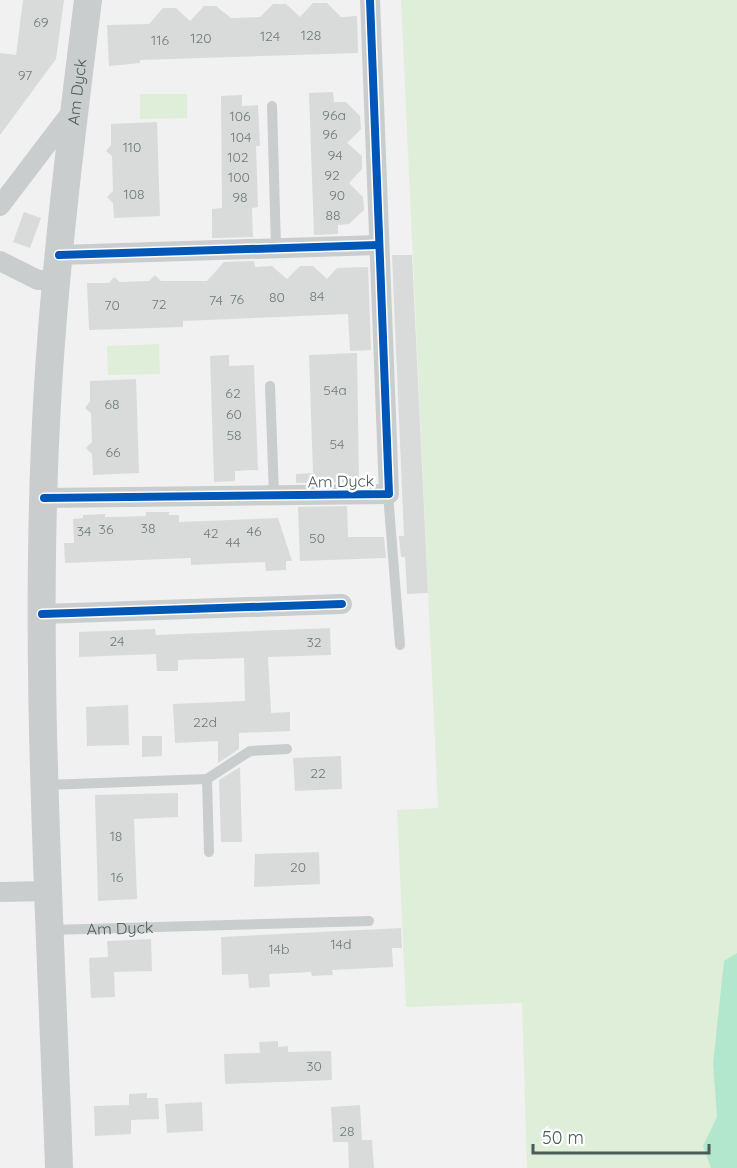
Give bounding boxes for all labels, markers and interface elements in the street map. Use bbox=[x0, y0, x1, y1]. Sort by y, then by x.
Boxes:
house number: 69 bbox=[33, 13, 49, 31]
house number: 128 bbox=[301, 26, 321, 44]
house number: 124 bbox=[260, 27, 280, 45]
house number: 120 bbox=[190, 29, 212, 47]
house number: 116 bbox=[151, 31, 169, 49]
street label: Am Dyck bbox=[63, 57, 91, 126]
house number: 97 bbox=[18, 66, 32, 84]
house number: 96a bbox=[322, 106, 346, 124]
house number: 106 bbox=[229, 107, 251, 125]
house number: 96 bbox=[322, 125, 338, 143]
house number: 104 bbox=[231, 128, 251, 146]
house number: 110 bbox=[123, 138, 141, 156]
house number: 94 bbox=[327, 146, 343, 164]
house number: 102 bbox=[227, 148, 249, 166]
house number: 92 bbox=[324, 166, 340, 184]
house number: 100 bbox=[228, 168, 250, 186]
house number: 108 bbox=[123, 185, 145, 203]
house number: 90 bbox=[329, 186, 345, 204]
house number: 98 bbox=[232, 188, 248, 206]
house number: 88 bbox=[325, 206, 341, 224]
house number: 84 bbox=[310, 287, 324, 305]
house number: 80 bbox=[269, 288, 285, 306]
house number: 76 bbox=[230, 290, 245, 308]
house number: 74 bbox=[209, 291, 223, 309]
house number: 72 bbox=[152, 295, 167, 313]
house number: 70 bbox=[104, 296, 120, 314]
house number: 54a bbox=[323, 381, 347, 399]
house number: 62 bbox=[225, 384, 241, 402]
house number: 68 bbox=[104, 395, 120, 413]
house number: 60 bbox=[226, 405, 242, 423]
house number: 58 bbox=[226, 426, 242, 444]
house number: 54 bbox=[329, 435, 345, 453]
house number: 66 bbox=[105, 443, 121, 461]
street label: Am Dyck bbox=[307, 470, 375, 492]
house number: 38 bbox=[141, 519, 155, 537]
house number: 36 bbox=[99, 520, 114, 538]
house number: 34 bbox=[77, 522, 91, 540]
house number: 46 bbox=[247, 522, 262, 540]
house number: 42 bbox=[203, 524, 219, 542]
house number: 50 bbox=[309, 529, 325, 547]
house number: 44 bbox=[226, 533, 240, 551]
house number: 24 bbox=[110, 632, 124, 650]
house number: 32 bbox=[306, 633, 322, 651]
house number: 22d bbox=[193, 713, 217, 731]
house number: 22 bbox=[310, 764, 326, 782]
house number: 18 bbox=[110, 827, 122, 845]
house number: 20 bbox=[290, 858, 306, 876]
house number: 16 bbox=[111, 868, 124, 886]
street label: Am Dyck bbox=[86, 917, 154, 939]
house number: 14d bbox=[331, 935, 351, 953]
house number: 14b bbox=[269, 940, 289, 958]
house number: 30 bbox=[306, 1057, 322, 1075]
scale bar bbox=[533, 1117, 708, 1155]
house number: 28 bbox=[339, 1122, 355, 1140]
text: 50 m bbox=[542, 1126, 584, 1149]

